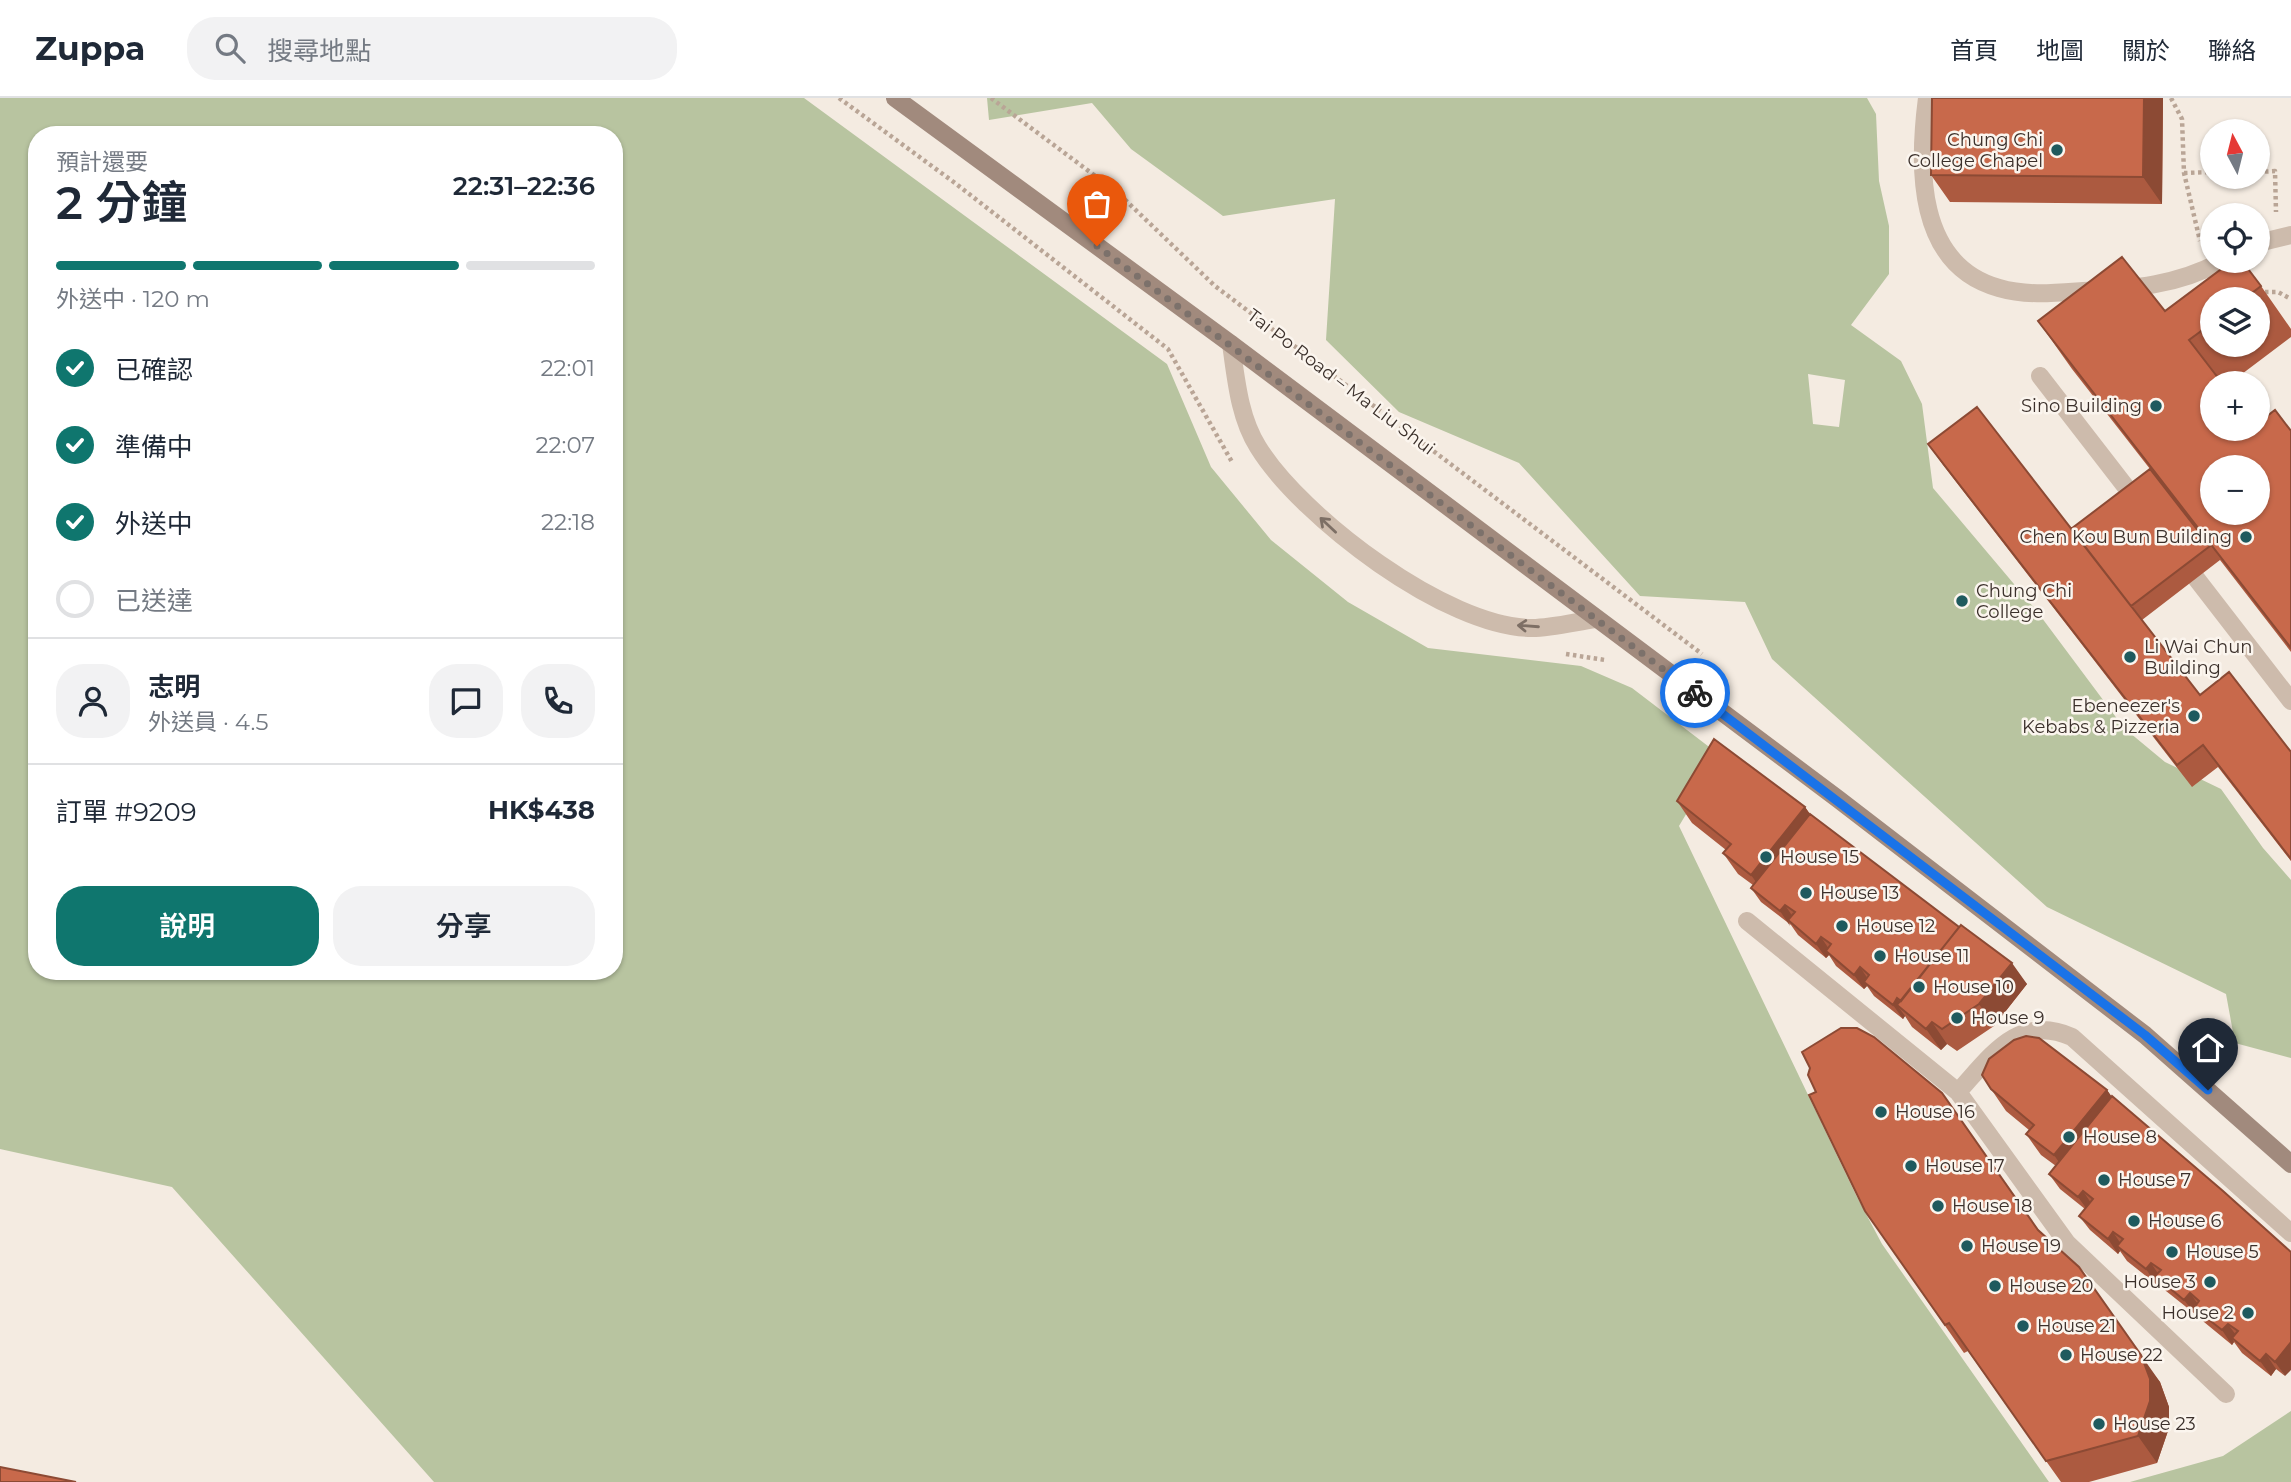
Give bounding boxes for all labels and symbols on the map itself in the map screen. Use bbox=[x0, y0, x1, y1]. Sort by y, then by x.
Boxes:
north arrow bbox=[2200, 119, 2270, 189]
place label: Chung Chi College Chapel bbox=[1907, 129, 2043, 172]
marker: Chung Chi College Chapel bbox=[2049, 142, 2065, 158]
pin bbox=[1067, 174, 1127, 246]
street label: Tai Po Road – Ma Liu Shui bbox=[1243, 304, 1439, 460]
place label: Sino Building bbox=[2021, 395, 2142, 417]
marker: Sino Building bbox=[2148, 398, 2164, 414]
one-way arrow bbox=[1320, 516, 1337, 533]
place label: Chen Kou Bun Building bbox=[2019, 526, 2232, 548]
marker: Chen Kou Bun Building bbox=[2238, 529, 2254, 545]
place label: Chung Chi College bbox=[1976, 580, 2072, 623]
marker: Chung Chi College bbox=[1954, 593, 1970, 609]
one-way arrow bbox=[1517, 619, 1540, 632]
place label: Li Wai Chun Building bbox=[2144, 636, 2253, 679]
marker: Li Wai Chun Building bbox=[2122, 649, 2138, 665]
courier bbox=[1660, 658, 1730, 728]
place label: Ebeneezer's Kebabs & Pizzeria bbox=[2022, 695, 2180, 738]
marker: Ebeneezer's Kebabs & Pizzeria bbox=[2186, 708, 2202, 724]
place label: House 15 bbox=[1780, 846, 1859, 868]
marker: House 15 bbox=[1758, 849, 1774, 865]
place label: House 13 bbox=[1820, 882, 1899, 904]
marker: House 13 bbox=[1798, 885, 1814, 901]
place label: House 12 bbox=[1856, 915, 1935, 937]
marker: House 12 bbox=[1834, 918, 1850, 934]
place label: House 11 bbox=[1894, 945, 1969, 967]
marker: House 11 bbox=[1872, 948, 1888, 964]
place label: House 10 bbox=[1933, 976, 2014, 998]
marker: House 10 bbox=[1911, 979, 1927, 995]
place label: House 9 bbox=[1971, 1007, 2044, 1029]
marker: House 9 bbox=[1949, 1010, 1965, 1026]
pin bbox=[2178, 1018, 2238, 1090]
place label: House 16 bbox=[1895, 1101, 1975, 1123]
marker: House 16 bbox=[1873, 1104, 1889, 1120]
place label: House 8 bbox=[2083, 1126, 2157, 1148]
marker: House 8 bbox=[2061, 1129, 2077, 1145]
place label: House 17 bbox=[1925, 1155, 2005, 1177]
marker: House 17 bbox=[1903, 1158, 1919, 1174]
place label: House 7 bbox=[2118, 1169, 2191, 1191]
marker: House 7 bbox=[2096, 1172, 2112, 1188]
place label: House 18 bbox=[1952, 1195, 2032, 1217]
marker: House 18 bbox=[1930, 1198, 1946, 1214]
place label: House 6 bbox=[2148, 1210, 2221, 1232]
marker: House 6 bbox=[2126, 1213, 2142, 1229]
place label: House 19 bbox=[1981, 1235, 2061, 1257]
marker: House 19 bbox=[1959, 1238, 1975, 1254]
place label: House 5 bbox=[2186, 1241, 2259, 1263]
marker: House 5 bbox=[2164, 1244, 2180, 1260]
place label: House 3 bbox=[2123, 1271, 2196, 1293]
marker: House 3 bbox=[2202, 1274, 2218, 1290]
place label: House 20 bbox=[2009, 1275, 2094, 1297]
marker: House 20 bbox=[1987, 1278, 2003, 1294]
place label: House 2 bbox=[2161, 1302, 2234, 1324]
marker: House 2 bbox=[2240, 1305, 2256, 1321]
place label: House 21 bbox=[2037, 1315, 2116, 1337]
marker: House 21 bbox=[2015, 1318, 2031, 1334]
place label: House 22 bbox=[2080, 1344, 2163, 1366]
marker: House 22 bbox=[2058, 1347, 2074, 1363]
place label: House 23 bbox=[2113, 1413, 2196, 1435]
marker: House 23 bbox=[2091, 1416, 2107, 1432]

